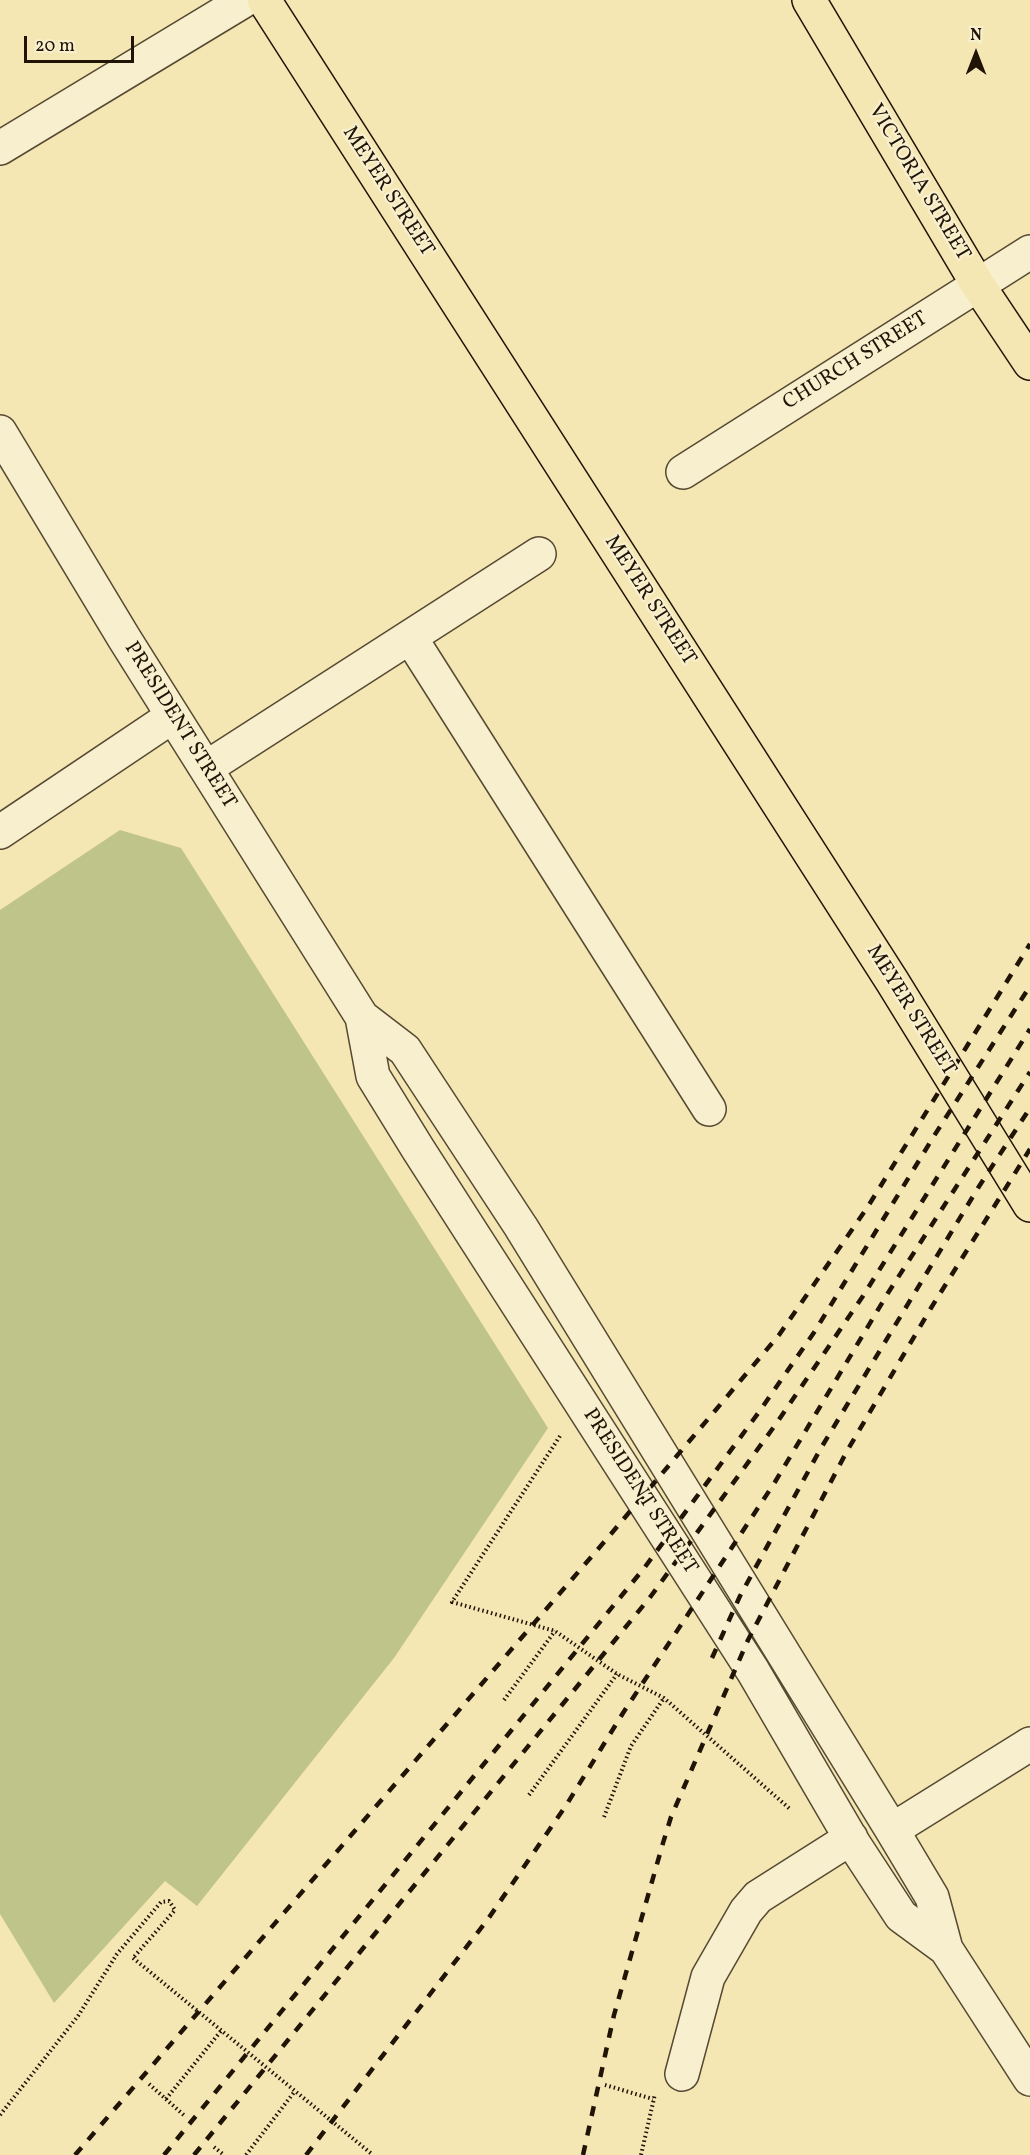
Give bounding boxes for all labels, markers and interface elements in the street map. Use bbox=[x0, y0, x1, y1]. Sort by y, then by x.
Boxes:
scale bar bbox=[27, 24, 136, 62]
north arrow bbox=[946, 24, 1006, 84]
text: N bbox=[970, 25, 982, 47]
text: 20 m bbox=[35, 34, 75, 59]
street label: VICTORIA STREET bbox=[861, 100, 975, 266]
street label: MEYER STREET bbox=[336, 122, 438, 262]
street label: CHURCH STREET bbox=[779, 307, 933, 417]
street label: MEYER STREET bbox=[598, 531, 700, 671]
street label: PRESIDENT STREET bbox=[117, 638, 241, 814]
street label: MEYER STREET bbox=[860, 941, 960, 1081]
street label: PRESIDENT STREET bbox=[576, 1405, 702, 1579]

